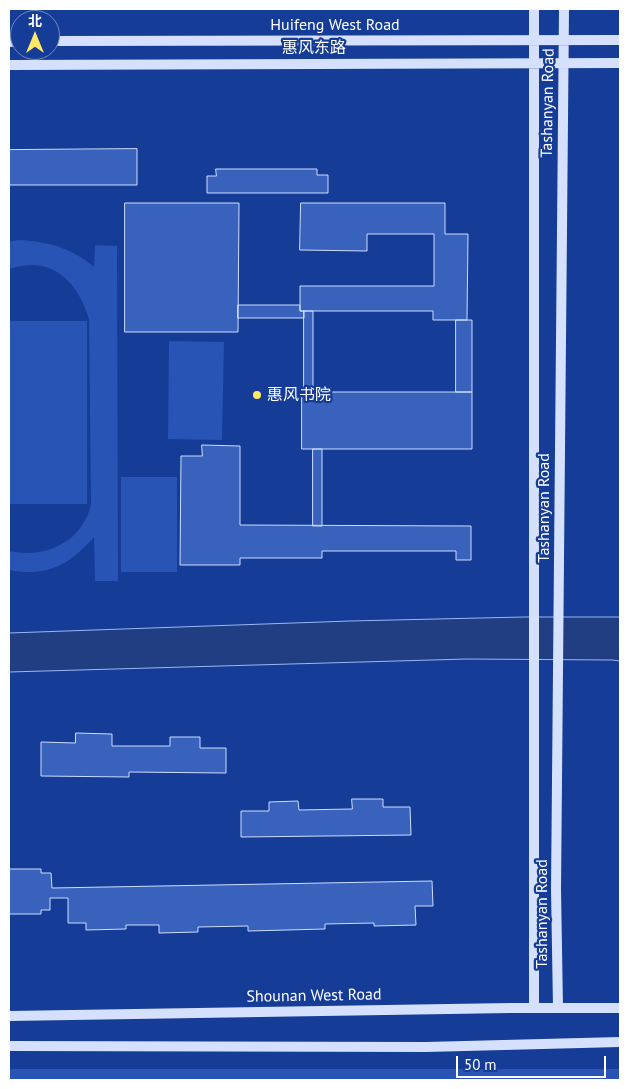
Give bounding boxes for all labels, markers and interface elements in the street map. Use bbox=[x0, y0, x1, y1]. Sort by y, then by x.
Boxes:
north arrow bbox=[10, 10, 60, 60]
text: 北 bbox=[28, 12, 42, 30]
street label: Huifeng West Road bbox=[270, 15, 400, 35]
street label: 惠风东路 bbox=[282, 38, 346, 58]
street label: Tashanyan Road bbox=[537, 48, 559, 158]
place label: 惠风书院 bbox=[267, 385, 331, 405]
marker: 惠风书院 bbox=[251, 389, 263, 401]
street label: Tashanyan Road bbox=[534, 453, 554, 563]
street label: Tashanyan Road bbox=[532, 859, 552, 969]
street label: Shounan West Road bbox=[246, 985, 382, 1007]
scale bar bbox=[459, 1046, 609, 1078]
text: 50 m bbox=[464, 1055, 497, 1074]

